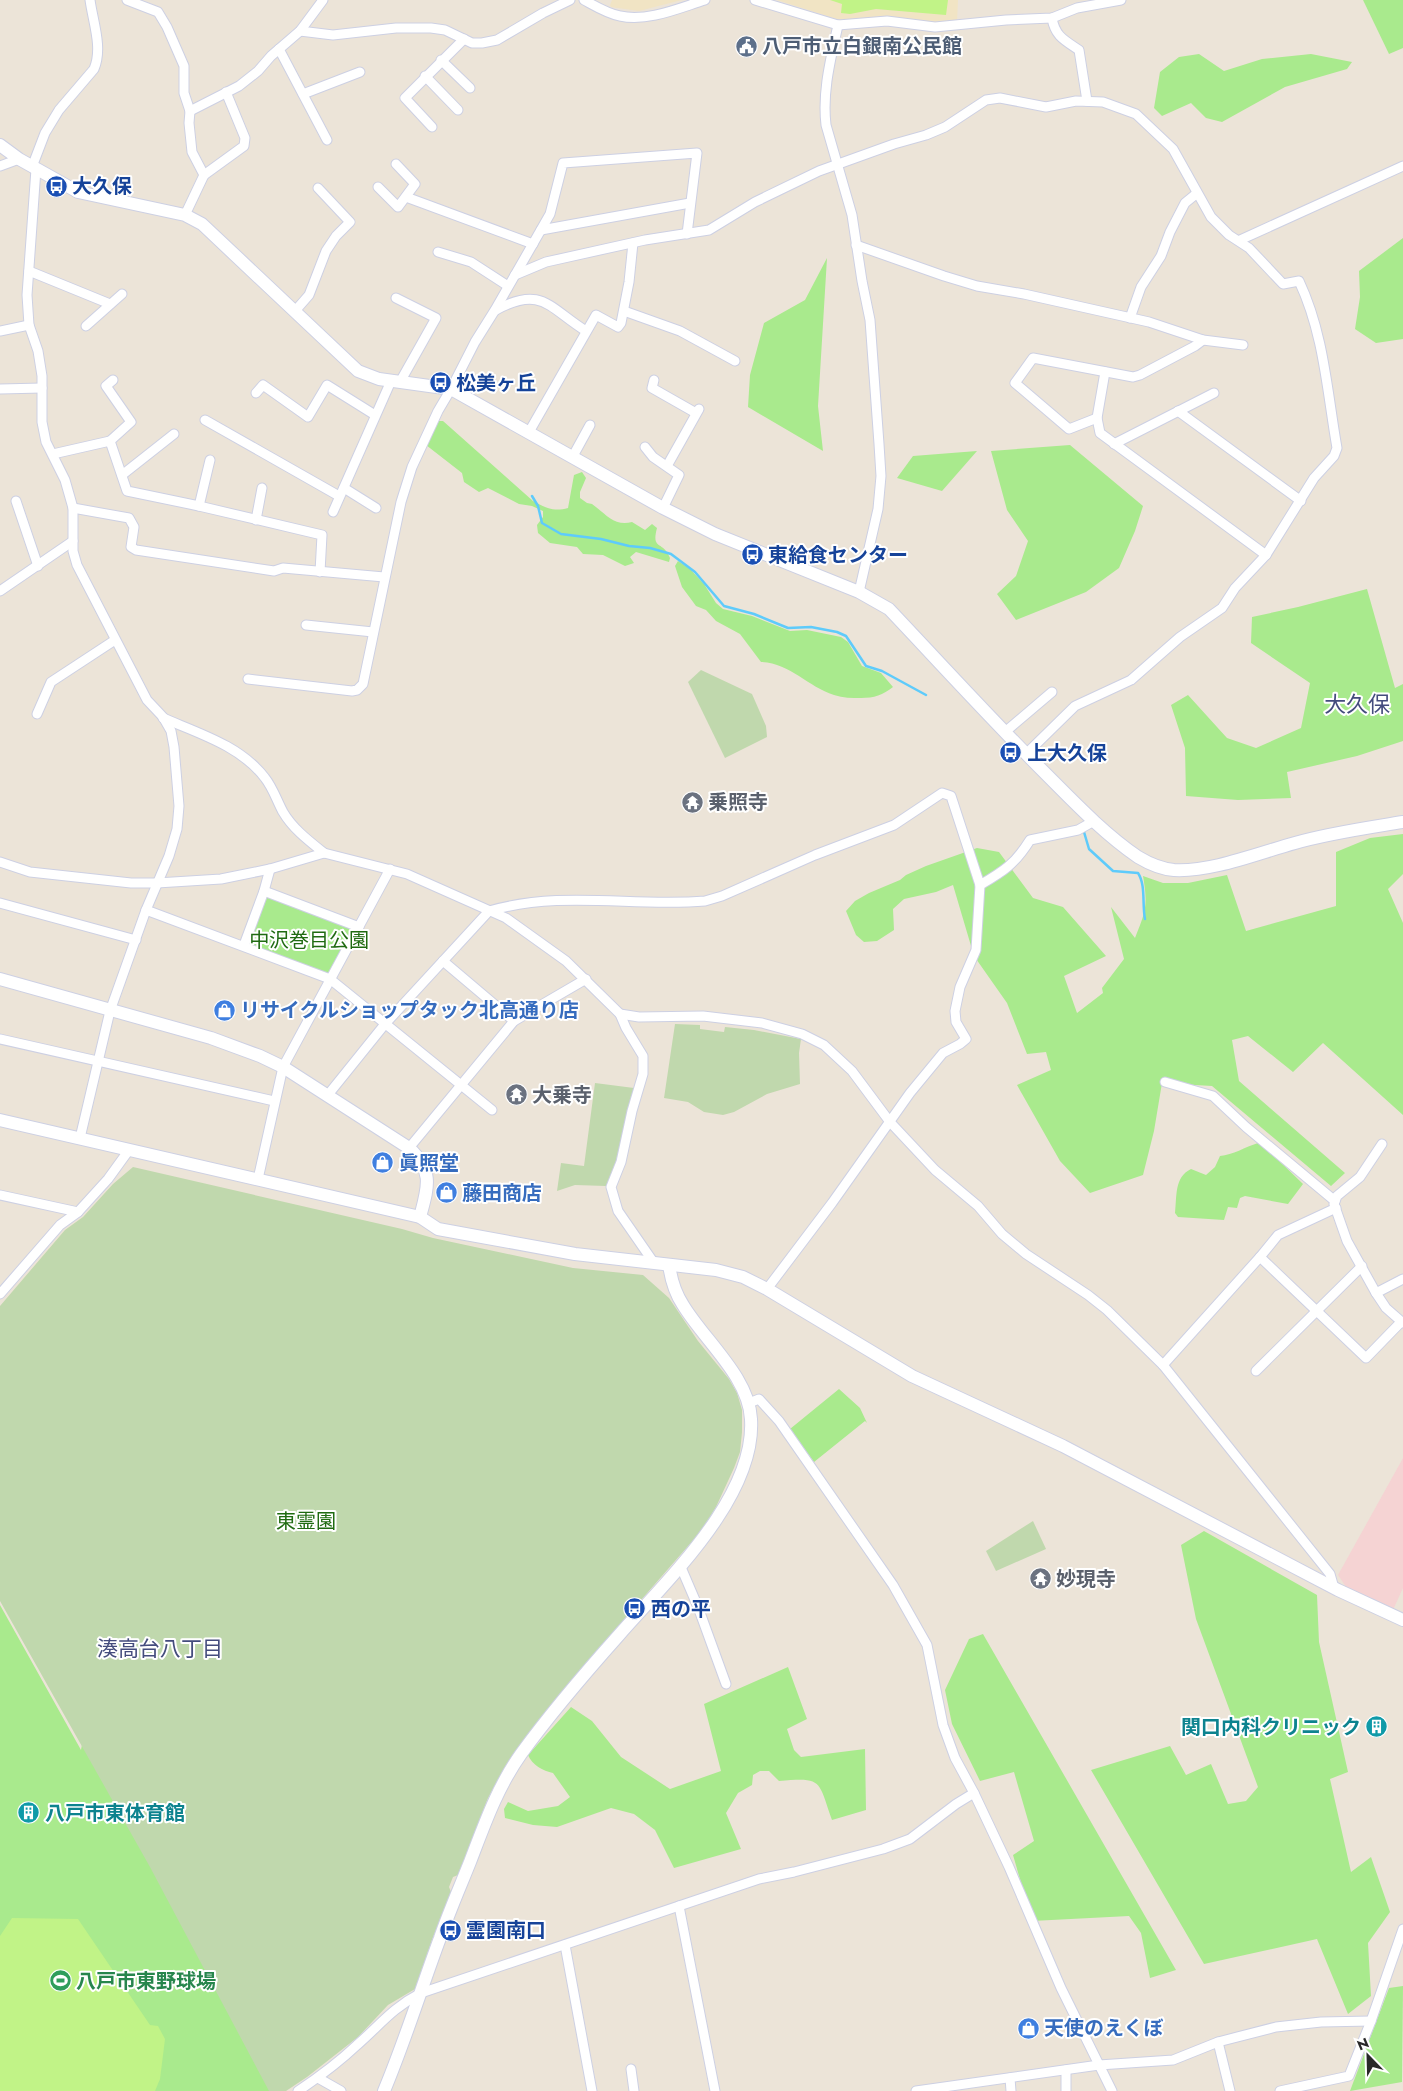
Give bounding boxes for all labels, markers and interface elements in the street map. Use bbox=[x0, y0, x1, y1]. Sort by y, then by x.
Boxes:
place label: 八戸市立白銀南公民館 bbox=[762, 32, 962, 61]
public building icon: 八戸市立白銀南公民館 bbox=[734, 34, 758, 58]
place label: 大久保 bbox=[72, 172, 132, 201]
bus stop icon: 大久保 bbox=[44, 174, 68, 198]
place label: 松美ヶ丘 bbox=[456, 369, 536, 398]
bus stop icon: 松美ヶ丘 bbox=[428, 371, 452, 395]
place label: 東給食センター bbox=[768, 541, 908, 570]
bus stop icon: 東給食センター bbox=[740, 543, 764, 567]
district label: 大久保 bbox=[1324, 688, 1390, 720]
place label: 上大久保 bbox=[1027, 739, 1107, 768]
bus stop icon: 上大久保 bbox=[999, 741, 1023, 765]
place label: 乗照寺 bbox=[708, 788, 768, 817]
temple icon: 乗照寺 bbox=[680, 790, 704, 814]
park label: 中沢巻目公園 bbox=[249, 926, 369, 955]
place label: リサイクルショップタック北高通り店 bbox=[240, 996, 579, 1025]
shop icon: リサイクルショップタック北高通り店 bbox=[212, 998, 236, 1022]
place label: 大乗寺 bbox=[532, 1081, 592, 1110]
temple icon: 大乗寺 bbox=[504, 1083, 528, 1107]
place label: 眞照堂 bbox=[399, 1149, 459, 1178]
shop icon: 眞照堂 bbox=[371, 1151, 395, 1175]
place label: 藤田商店 bbox=[462, 1179, 542, 1208]
shop icon: 藤田商店 bbox=[434, 1181, 458, 1205]
park label: 東霊園 bbox=[276, 1507, 336, 1536]
place label: 妙現寺 bbox=[1056, 1565, 1116, 1594]
temple icon: 妙現寺 bbox=[1028, 1567, 1052, 1591]
place label: 西の平 bbox=[651, 1595, 711, 1624]
bus stop icon: 西の平 bbox=[623, 1597, 647, 1621]
district label: 湊高台八丁目 bbox=[97, 1634, 223, 1664]
place label: 関口内科クリニック bbox=[1181, 1713, 1361, 1742]
building icon: 関口内科クリニック bbox=[1365, 1715, 1389, 1739]
place label: 八戸市東体育館 bbox=[45, 1799, 185, 1828]
building icon: 八戸市東体育館 bbox=[17, 1801, 41, 1825]
place label: 霊園南口 bbox=[466, 1916, 546, 1945]
bus stop icon: 霊園南口 bbox=[438, 1918, 462, 1942]
place label: 八戸市東野球場 bbox=[76, 1967, 216, 1996]
sports icon: 八戸市東野球場 bbox=[48, 1969, 72, 1993]
place label: 天使のえくぼ bbox=[1044, 2014, 1163, 2043]
shop icon: 天使のえくぼ bbox=[1016, 2016, 1040, 2040]
north arrow bbox=[1343, 2031, 1393, 2081]
text: N bbox=[1354, 2033, 1372, 2055]

